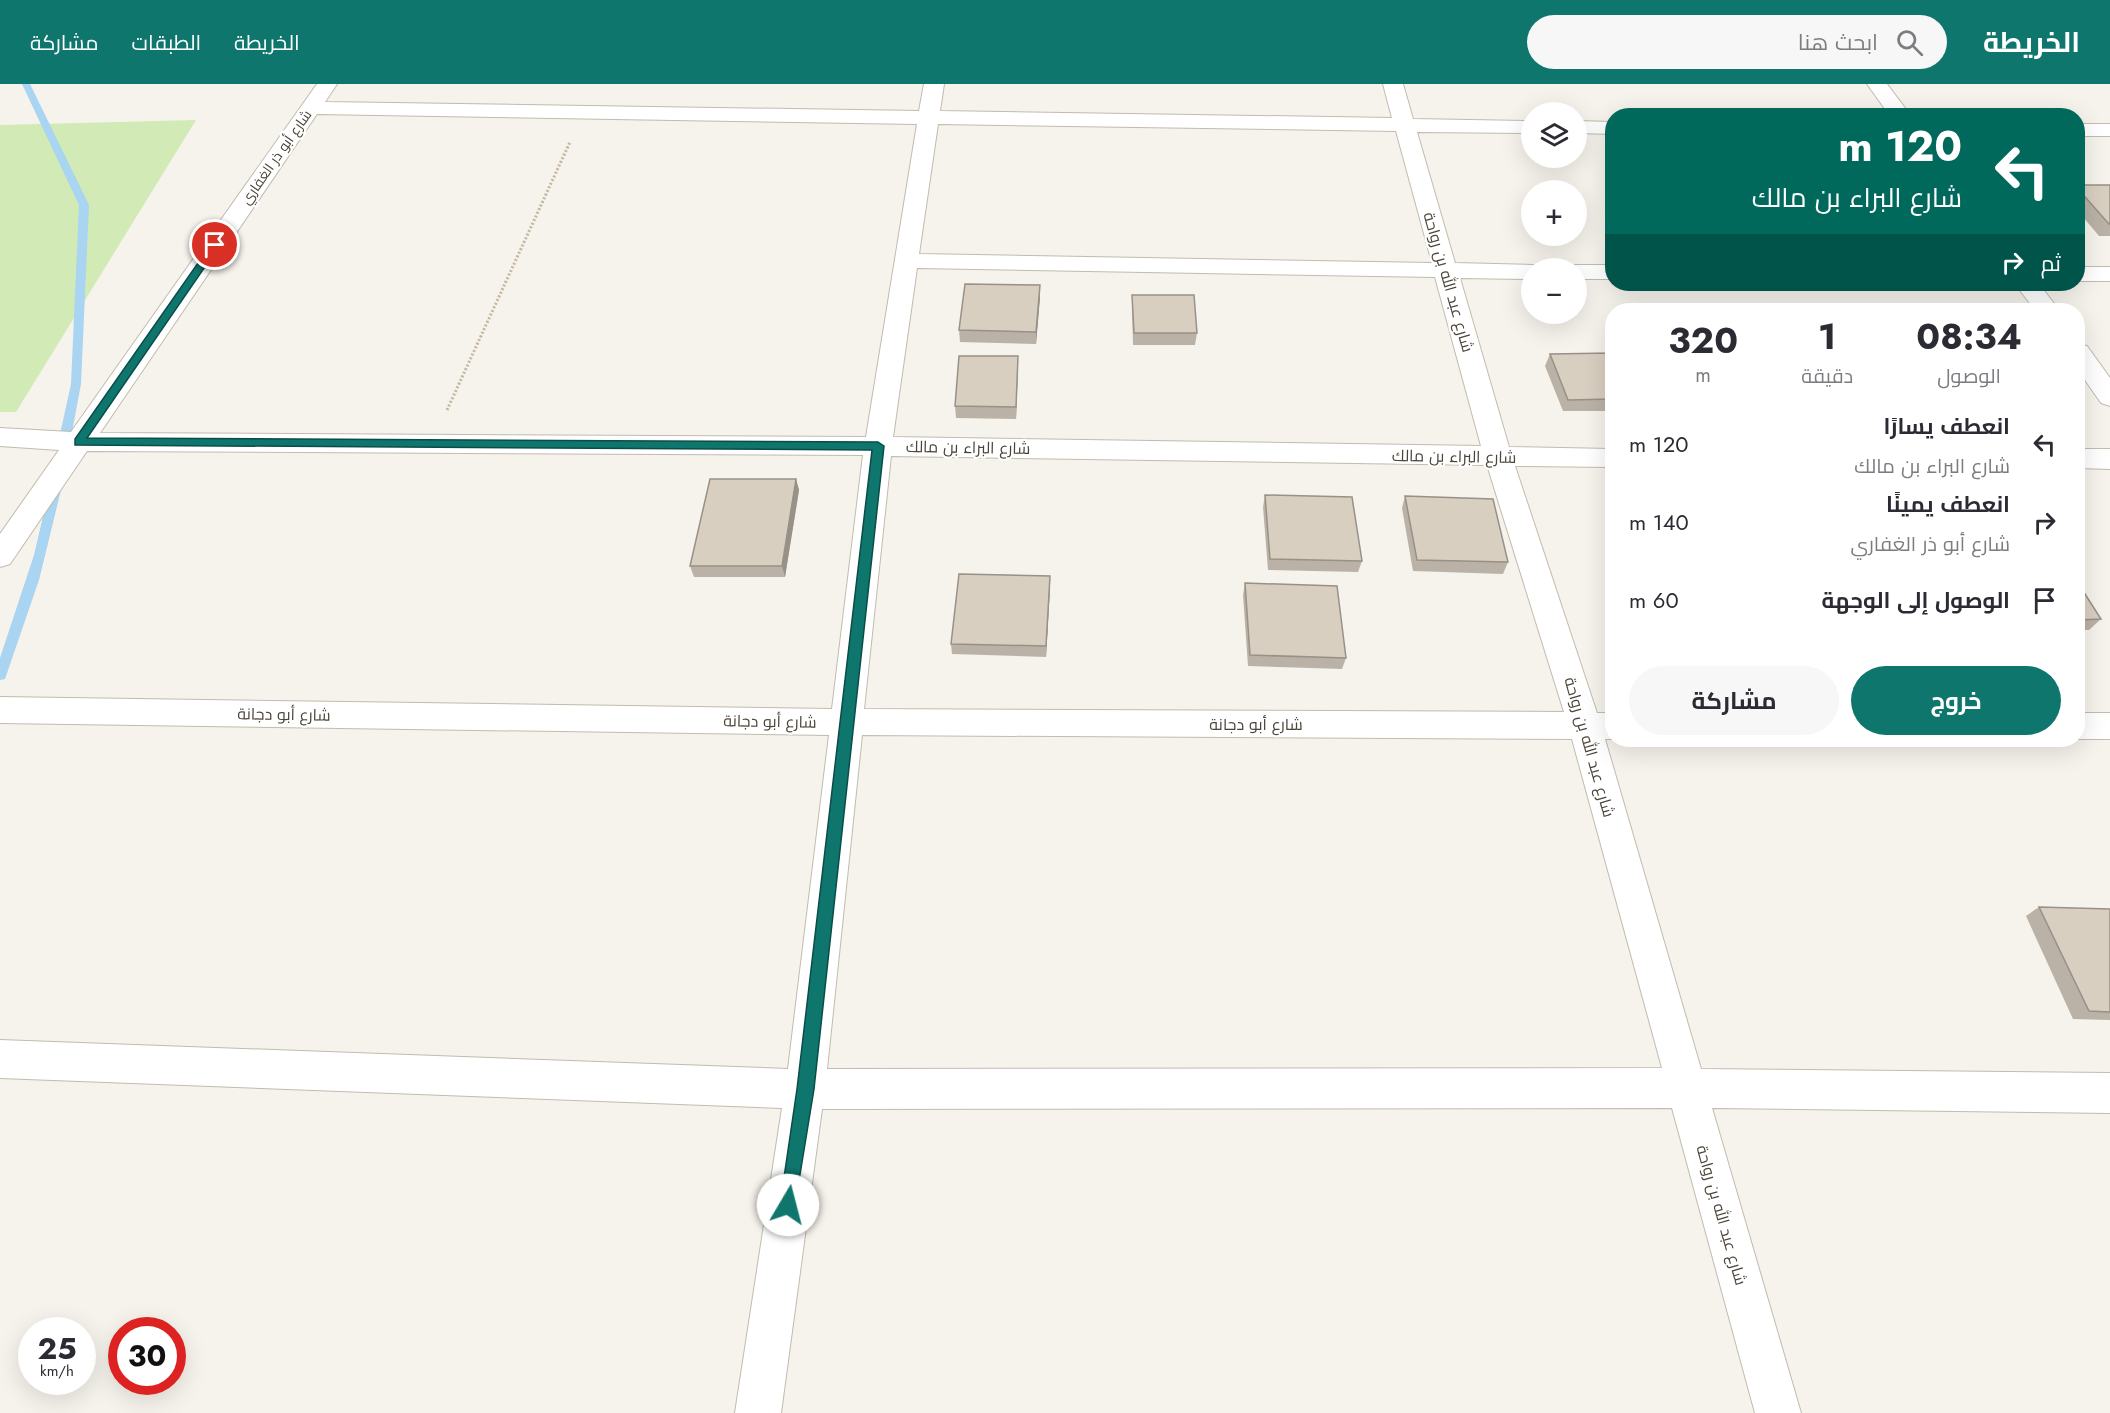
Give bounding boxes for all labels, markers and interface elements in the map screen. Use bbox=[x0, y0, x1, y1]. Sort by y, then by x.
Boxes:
search box bbox=[1527, 15, 1947, 69]
text: الخريطة bbox=[1983, 22, 2080, 63]
text: ابحث هنا bbox=[1798, 26, 1878, 58]
icon: search bbox=[1893, 26, 1926, 59]
text: مشاركة bbox=[30, 28, 99, 58]
text: الطبقات bbox=[132, 28, 201, 58]
text: الخريطة bbox=[234, 28, 300, 58]
map controls bbox=[1521, 102, 1587, 324]
button: layers bbox=[1521, 102, 1587, 168]
street label: شارع أبو ذر الغفاري bbox=[236, 106, 318, 210]
text: 120 m bbox=[1838, 116, 1962, 177]
icon: left bbox=[1983, 132, 2061, 210]
text: شارع البراء بن مالك bbox=[1752, 178, 1962, 217]
button: + bbox=[1521, 180, 1587, 246]
street label: شارع عبد الله بن رواحة bbox=[1417, 209, 1480, 355]
pin bbox=[189, 219, 240, 270]
icon: arrive bbox=[198, 228, 231, 261]
icon: right bbox=[1996, 246, 2029, 279]
text: ثم bbox=[2041, 247, 2061, 279]
button: − bbox=[1521, 258, 1587, 324]
text: 1 bbox=[1818, 310, 1836, 362]
text: 08:34 bbox=[1916, 310, 2022, 362]
text: 320 bbox=[1668, 314, 1738, 366]
text: m bbox=[1695, 361, 1711, 390]
text: دقيقة bbox=[1801, 362, 1853, 391]
text: الوصول bbox=[1937, 362, 2001, 391]
text: انعطف يسارًا bbox=[1883, 410, 2010, 442]
text: 120 m bbox=[1629, 428, 1688, 460]
icon: left bbox=[2028, 428, 2061, 461]
street label: شارع البراء بن مالك bbox=[906, 435, 1030, 460]
street label: شارع البراء بن مالك bbox=[1392, 444, 1516, 469]
text: شارع البراء بن مالك bbox=[1854, 452, 2010, 481]
text: انعطف يمينًا bbox=[1886, 488, 2010, 520]
text: 140 m bbox=[1629, 506, 1689, 538]
icon: right bbox=[2028, 506, 2061, 539]
text: شارع أبو ذر الغفاري bbox=[1851, 530, 2010, 559]
text: 60 m bbox=[1629, 584, 1679, 616]
text: الوصول إلى الوجهة bbox=[1822, 584, 2010, 616]
icon: arrive bbox=[2028, 584, 2061, 617]
button: مشاركة bbox=[1629, 666, 1839, 735]
button: خروج bbox=[1851, 666, 2061, 735]
street label: شارع عبد الله بن رواحة bbox=[1558, 674, 1621, 820]
street label: شارع أبو دجانة bbox=[237, 702, 331, 727]
street label: شارع أبو دجانة bbox=[723, 709, 817, 734]
street label: شارع أبو دجانة bbox=[1209, 713, 1303, 736]
street label: شارع عبد الله بن رواحة bbox=[1690, 1142, 1753, 1288]
position arrow bbox=[756, 1173, 820, 1237]
speed limit sign: 30 bbox=[108, 1317, 186, 1395]
text: 25 bbox=[37, 1327, 77, 1370]
text: km/h bbox=[40, 1360, 74, 1382]

